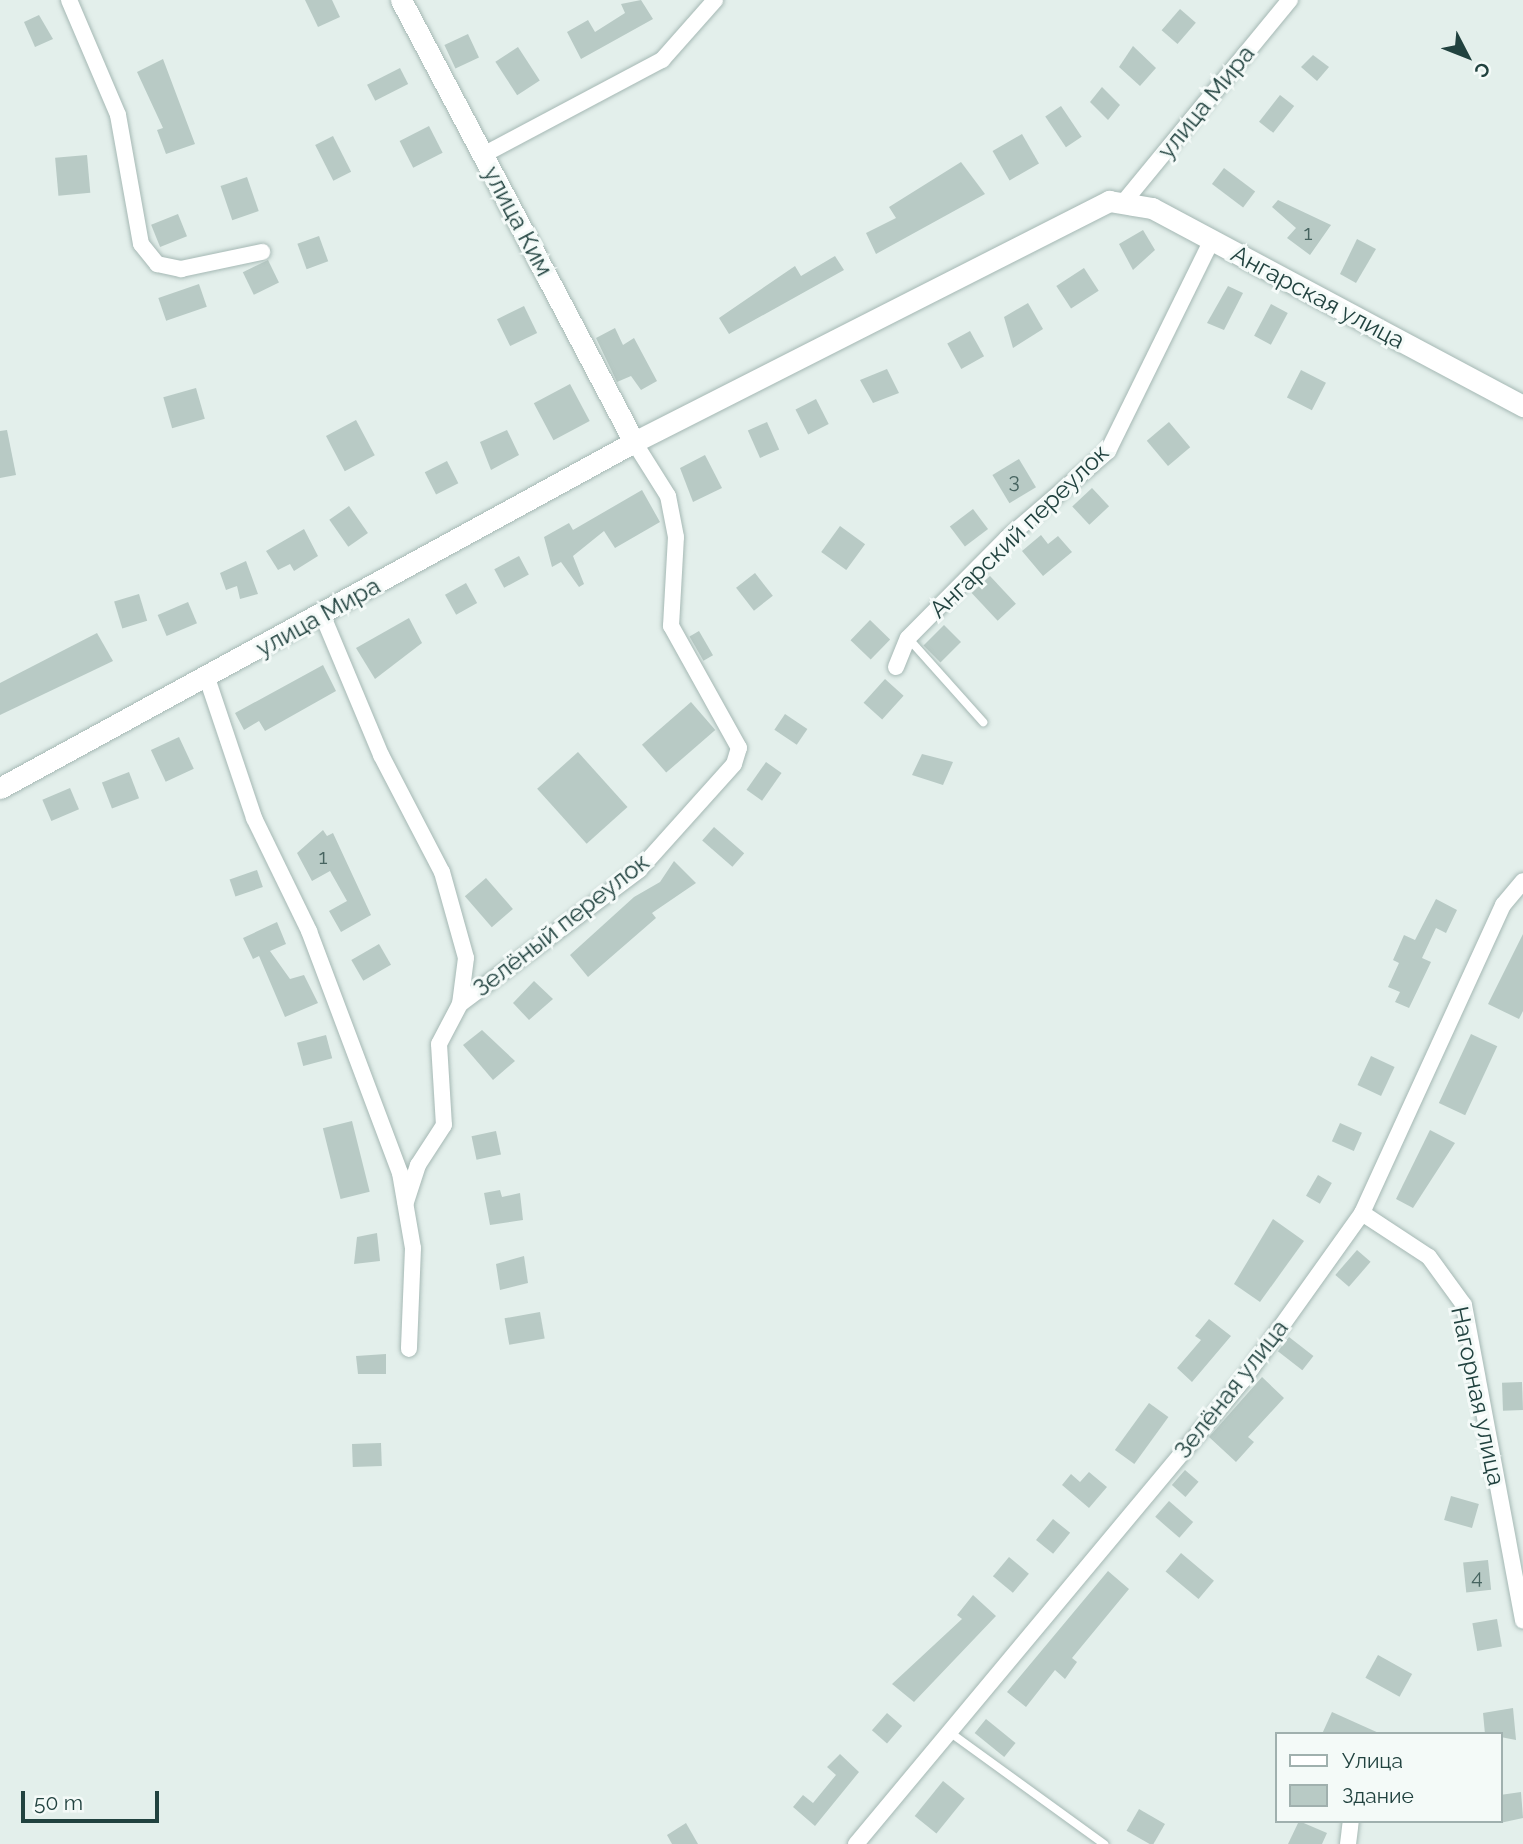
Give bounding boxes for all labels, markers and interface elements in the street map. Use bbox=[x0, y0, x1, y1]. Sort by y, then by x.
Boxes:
north arrow bbox=[1432, 21, 1502, 91]
street label: улица Мира bbox=[1152, 40, 1260, 164]
text: С bbox=[1470, 58, 1495, 82]
street label: улица Ким bbox=[477, 161, 559, 281]
house number: 1 bbox=[1304, 220, 1312, 246]
street label: Ангарская улица bbox=[1226, 239, 1410, 355]
street label: Ангарский переулок bbox=[923, 438, 1115, 624]
house number: 3 bbox=[1008, 468, 1020, 494]
street label: улица Мира bbox=[251, 571, 385, 663]
house number: 1 bbox=[319, 844, 327, 870]
street label: Зелёный переулок bbox=[467, 847, 655, 1003]
street label: Нагорная улица bbox=[1445, 1304, 1511, 1488]
street label: Зелёная улица bbox=[1168, 1314, 1294, 1464]
house number: 4 bbox=[1471, 1564, 1483, 1590]
legend bbox=[1274, 1732, 1502, 1823]
text: Улица bbox=[1342, 1748, 1403, 1773]
scale bar bbox=[24, 1778, 163, 1822]
text: Здание bbox=[1342, 1783, 1414, 1808]
text: 50 m bbox=[34, 1790, 83, 1815]

